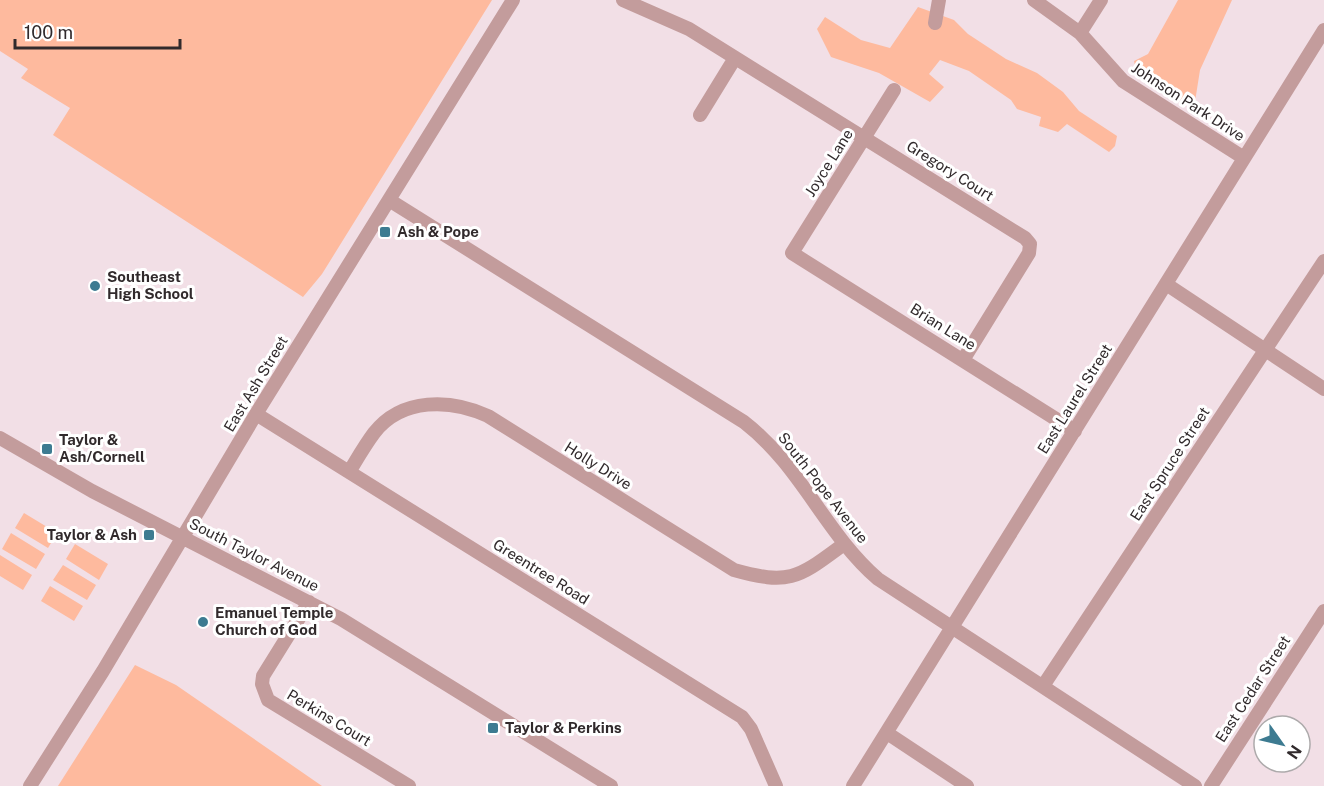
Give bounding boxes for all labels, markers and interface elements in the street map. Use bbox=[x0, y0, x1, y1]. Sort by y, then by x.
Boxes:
scale bar bbox=[15, 12, 180, 50]
text: 100 m bbox=[24, 22, 73, 43]
street label: Johnson Park Drive bbox=[1129, 59, 1248, 145]
street label: Joyce Lane bbox=[801, 126, 856, 200]
street label: Gregory Court bbox=[904, 137, 997, 204]
place label: Ash & Pope bbox=[397, 223, 479, 240]
marker: Ash & Pope bbox=[378, 225, 392, 239]
place label: Southeast High School bbox=[107, 268, 194, 302]
marker: Southeast High School bbox=[88, 279, 102, 293]
street label: Brian Lane bbox=[907, 300, 979, 353]
street label: East Ash Street bbox=[220, 333, 291, 435]
street label: East Laurel Street bbox=[1034, 341, 1115, 457]
street label: East Spruce Street bbox=[1127, 404, 1213, 524]
street label: South Pope Avenue bbox=[775, 429, 872, 546]
place label: Taylor & Ash/Cornell bbox=[59, 431, 145, 465]
street label: Holly Drive bbox=[562, 438, 635, 493]
marker: Taylor & Ash/Cornell bbox=[40, 442, 54, 456]
street label: South Taylor Avenue bbox=[187, 514, 322, 595]
place label: Taylor & Ash bbox=[47, 526, 137, 543]
marker: Taylor & Ash bbox=[142, 528, 156, 542]
street label: Greentree Road bbox=[490, 535, 592, 608]
place label: Emanuel Temple Church of God bbox=[215, 604, 334, 638]
marker: Emanuel Temple Church of God bbox=[196, 615, 210, 629]
street label: East Cedar Street bbox=[1212, 632, 1293, 745]
street label: Perkins Court bbox=[284, 686, 374, 749]
north arrow bbox=[1252, 714, 1312, 774]
place label: Taylor & Perkins bbox=[505, 719, 622, 736]
marker: Taylor & Perkins bbox=[486, 721, 500, 735]
text: N bbox=[1283, 742, 1305, 763]

